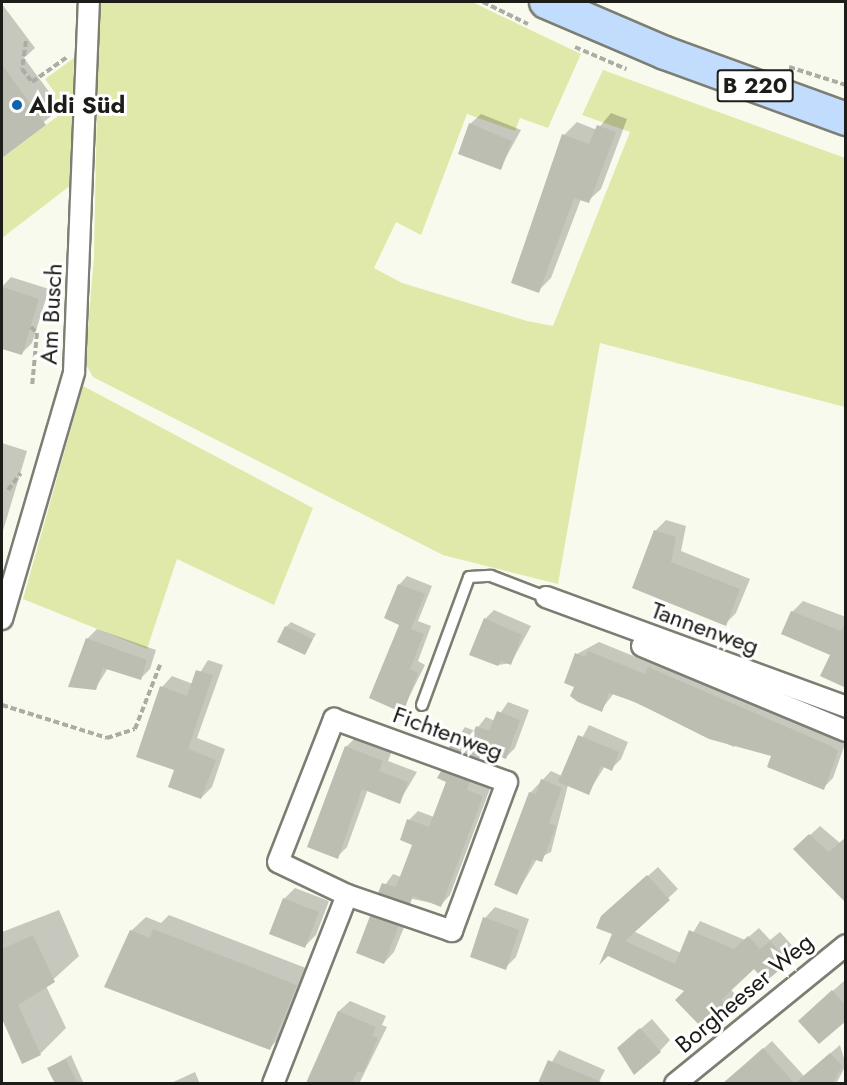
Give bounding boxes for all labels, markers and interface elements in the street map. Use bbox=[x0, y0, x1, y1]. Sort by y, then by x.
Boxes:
road number: B 220 bbox=[716, 67, 794, 105]
place label: Aldi Süd bbox=[29, 91, 125, 119]
marker: Aldi Süd bbox=[10, 98, 24, 112]
street label: Am Busch bbox=[34, 263, 68, 365]
street label: Tannenweg bbox=[647, 595, 763, 661]
street label: Fichtenweg bbox=[389, 700, 507, 766]
street label: Borgheeser Weg bbox=[669, 927, 819, 1059]

